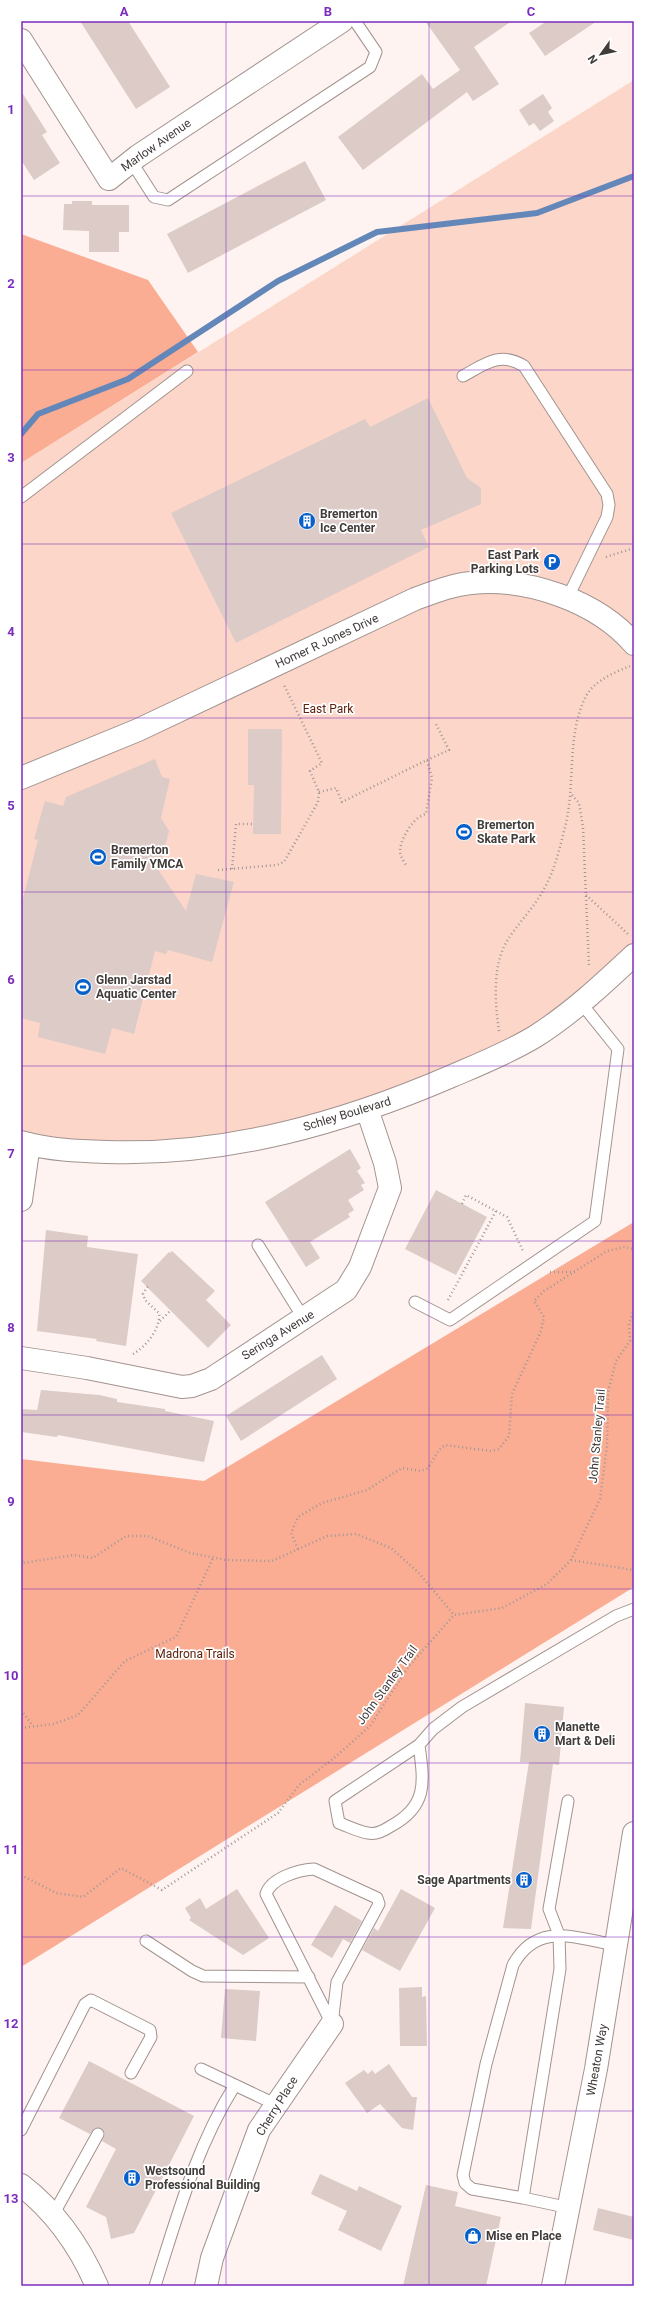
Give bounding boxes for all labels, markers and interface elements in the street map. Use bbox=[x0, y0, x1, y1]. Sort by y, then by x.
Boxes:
text: A bbox=[120, 4, 129, 19]
text: B bbox=[324, 4, 332, 19]
text: C bbox=[527, 4, 536, 19]
north arrow bbox=[581, 34, 621, 74]
text: N bbox=[585, 52, 601, 66]
text: 1 bbox=[7, 102, 15, 117]
street label: Marlow Avenue bbox=[118, 116, 194, 174]
text: 2 bbox=[7, 276, 15, 291]
text: 3 bbox=[7, 450, 15, 465]
place label: Bremerton Ice Center bbox=[320, 507, 378, 535]
building icon: Bremerton Ice Center bbox=[297, 511, 317, 531]
place label: East Park Parking Lots bbox=[471, 548, 540, 576]
parking icon: East Park Parking Lots bbox=[542, 552, 562, 572]
street label: Homer R Jones Drive bbox=[273, 611, 381, 671]
text: 4 bbox=[7, 624, 15, 639]
park label: East Park bbox=[303, 702, 354, 716]
text: 5 bbox=[7, 798, 15, 813]
place label: Bremerton Skate Park bbox=[477, 818, 536, 846]
sports icon: Bremerton Skate Park bbox=[454, 822, 474, 842]
place label: Bremerton Family YMCA bbox=[111, 843, 184, 871]
sports icon: Bremerton Family YMCA bbox=[88, 847, 108, 867]
text: 6 bbox=[7, 972, 15, 987]
place label: Glenn Jarstad Aquatic Center bbox=[96, 973, 177, 1001]
sports icon: Glenn Jarstad Aquatic Center bbox=[73, 977, 93, 997]
street label: Schley Boulevard bbox=[301, 1094, 393, 1134]
text: 7 bbox=[7, 1146, 15, 1161]
street label: Seringa Avenue bbox=[239, 1307, 317, 1363]
text: 8 bbox=[7, 1320, 15, 1335]
street label: John Stanley Trail bbox=[586, 1388, 608, 1484]
text: 9 bbox=[7, 1494, 15, 1509]
street label: John Stanley Trail bbox=[354, 1643, 420, 1727]
park label: Madrona Trails bbox=[155, 1647, 235, 1661]
text: 10 bbox=[4, 1668, 18, 1683]
place label: Manette Mart & Deli bbox=[555, 1720, 615, 1748]
building icon: Manette Mart & Deli bbox=[532, 1724, 552, 1744]
text: 11 bbox=[4, 1842, 18, 1857]
building icon: Sage Apartments bbox=[514, 1870, 534, 1890]
place label: Sage Apartments bbox=[417, 1873, 511, 1887]
text: 12 bbox=[4, 2016, 18, 2031]
street label: Wheaton Way bbox=[584, 2023, 610, 2097]
street label: Cherry Place bbox=[253, 2074, 301, 2138]
place label: Westsound Professional Building bbox=[145, 2164, 260, 2192]
building icon: Westsound Professional Building bbox=[122, 2168, 142, 2188]
text: 13 bbox=[4, 2191, 18, 2206]
shop icon: Mise en Place bbox=[463, 2226, 483, 2246]
place label: Mise en Place bbox=[486, 2229, 562, 2243]

